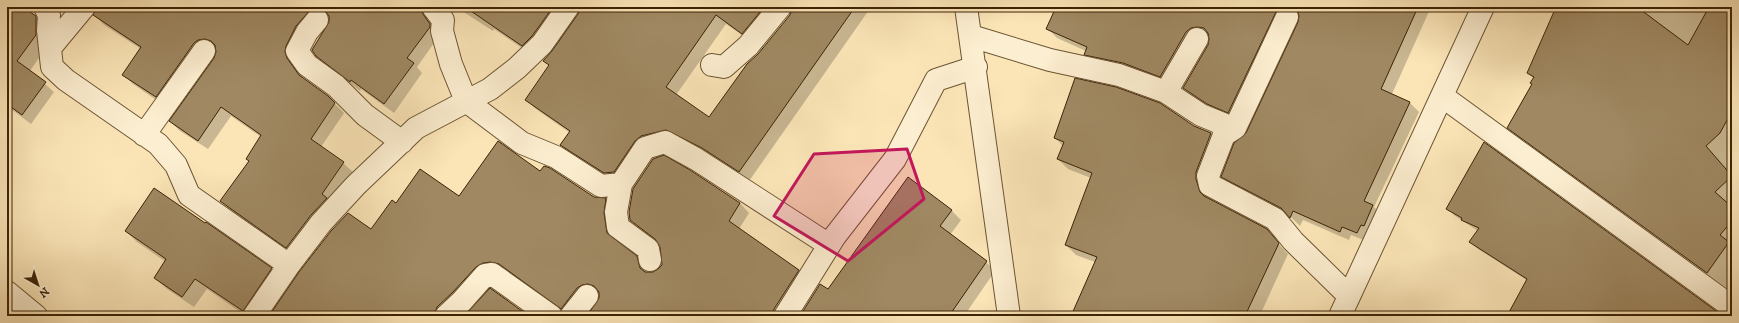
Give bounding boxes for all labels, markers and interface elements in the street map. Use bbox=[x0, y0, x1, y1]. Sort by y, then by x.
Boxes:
north arrow bbox=[18, 265, 58, 305]
text: N bbox=[36, 284, 52, 300]

